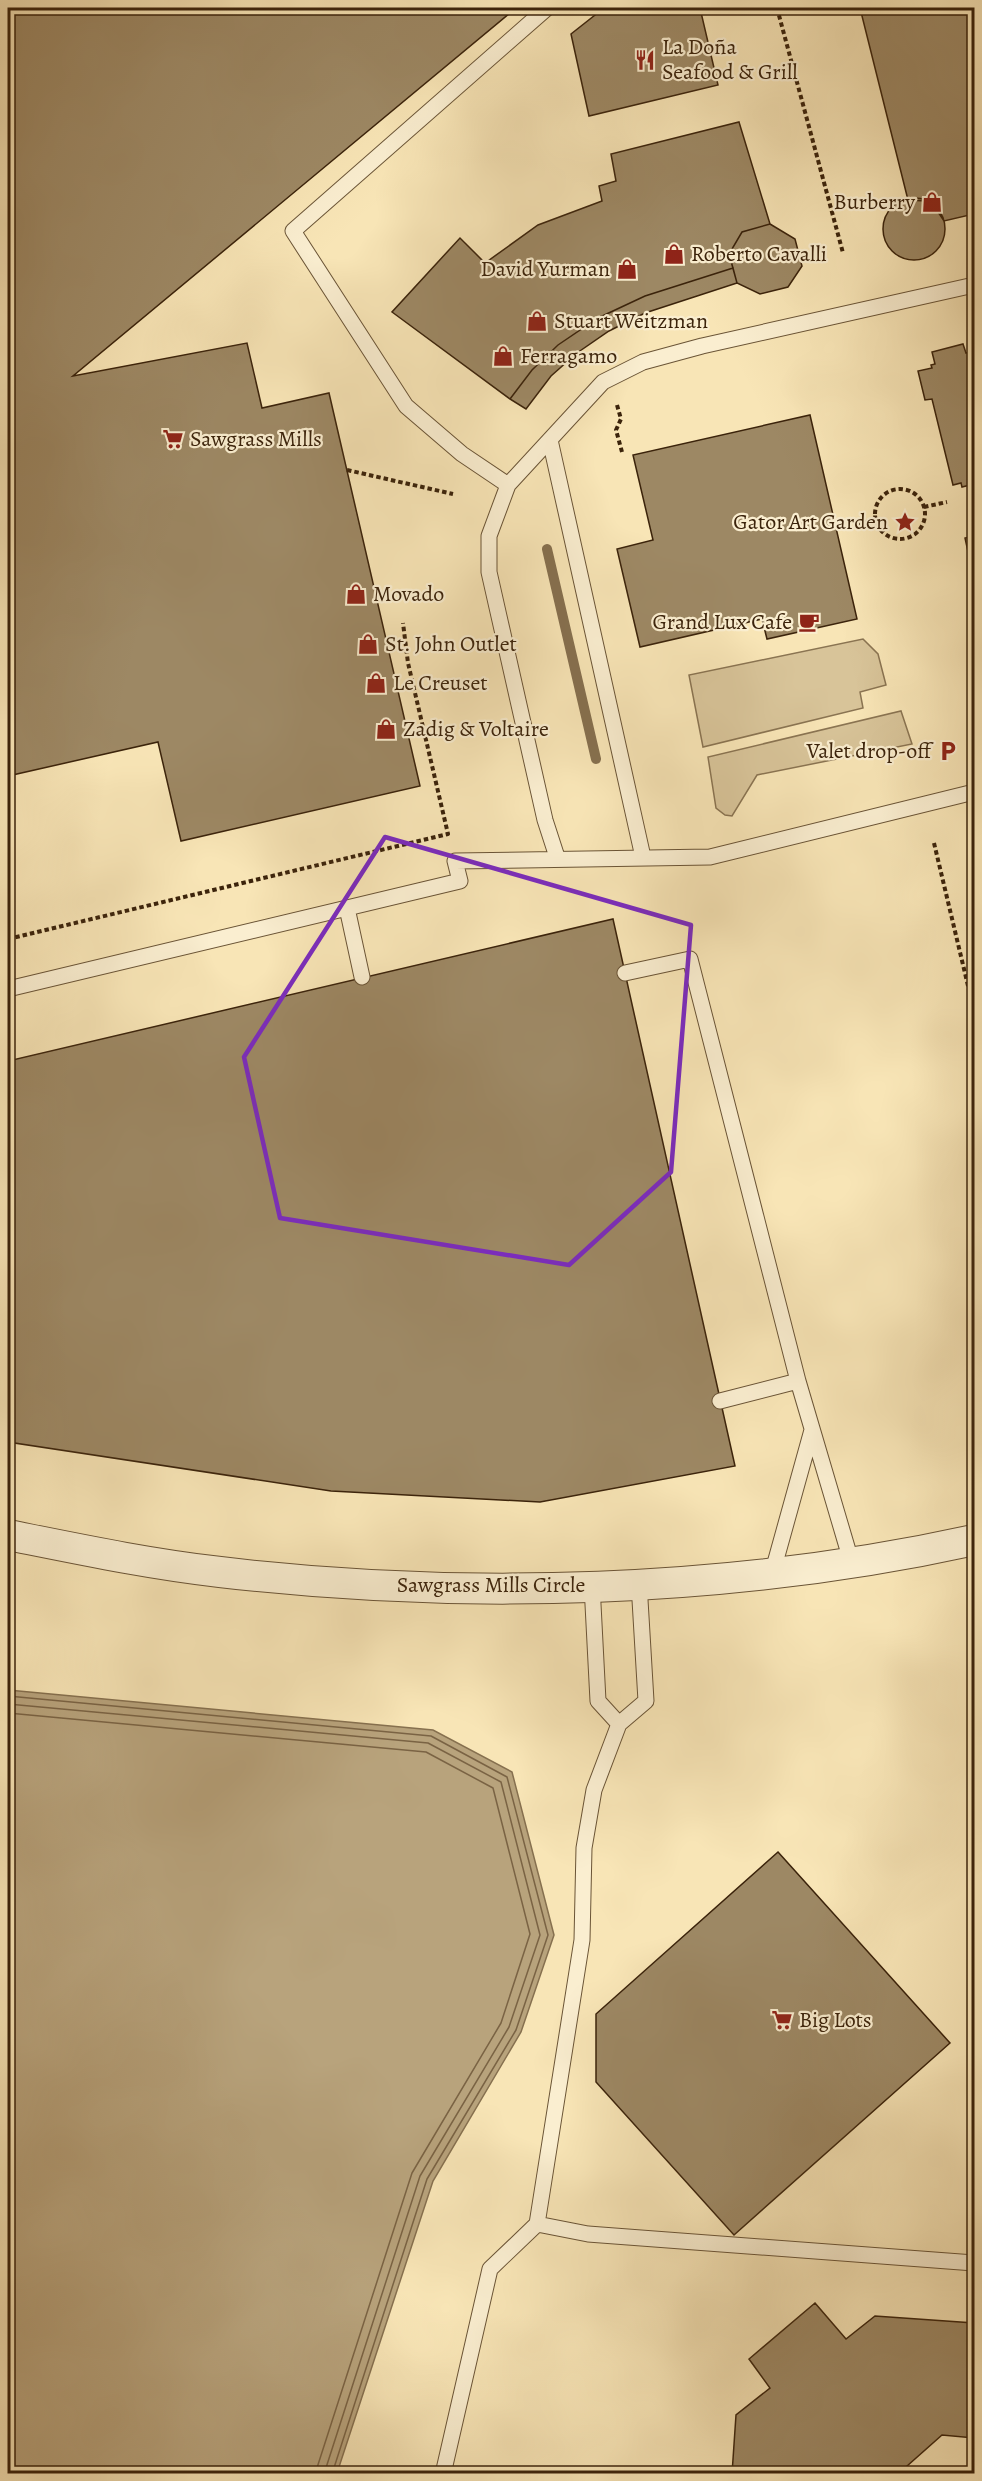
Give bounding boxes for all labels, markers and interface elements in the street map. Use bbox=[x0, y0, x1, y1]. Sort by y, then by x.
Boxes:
place label: La Doña Seafood & Grill bbox=[662, 32, 798, 87]
restaurant icon: La Doña Seafood & Grill bbox=[633, 48, 657, 72]
place label: Burberry bbox=[834, 187, 915, 217]
shop icon: Burberry bbox=[920, 190, 944, 214]
place label: Roberto Cavalli bbox=[691, 239, 827, 269]
shop icon: Roberto Cavalli bbox=[662, 242, 686, 266]
place label: David Yurman bbox=[480, 254, 610, 284]
shop icon: David Yurman bbox=[615, 257, 639, 281]
place label: Stuart Weitzman bbox=[554, 306, 708, 336]
shop icon: Stuart Weitzman bbox=[525, 309, 549, 333]
place label: Ferragamo bbox=[520, 341, 617, 371]
shop icon: Ferragamo bbox=[491, 344, 515, 368]
place label: Sawgrass Mills bbox=[190, 424, 322, 454]
supermarket icon: Sawgrass Mills bbox=[161, 427, 185, 451]
place label: Gator Art Garden bbox=[733, 507, 888, 537]
place icon: Gator Art Garden bbox=[893, 510, 917, 534]
place label: Movado bbox=[373, 579, 444, 609]
shop icon: Movado bbox=[344, 582, 368, 606]
place label: Grand Lux Cafe bbox=[652, 607, 792, 637]
cafe icon: Grand Lux Cafe bbox=[797, 610, 821, 634]
place label: St. John Outlet bbox=[385, 629, 517, 659]
shop icon: St. John Outlet bbox=[356, 632, 380, 656]
place label: Le Creuset bbox=[393, 668, 488, 698]
shop icon: Le Creuset bbox=[364, 671, 388, 695]
place label: Zadig & Voltaire bbox=[403, 714, 549, 744]
shop icon: Zadig & Voltaire bbox=[374, 717, 398, 741]
place label: Valet drop-off bbox=[805, 736, 934, 766]
parking icon: Valet drop-off bbox=[936, 739, 960, 763]
street label: Sawgrass Mills Circle bbox=[397, 1570, 585, 1600]
place label: Big Lots bbox=[799, 2005, 872, 2035]
supermarket icon: Big Lots bbox=[770, 2008, 794, 2032]

